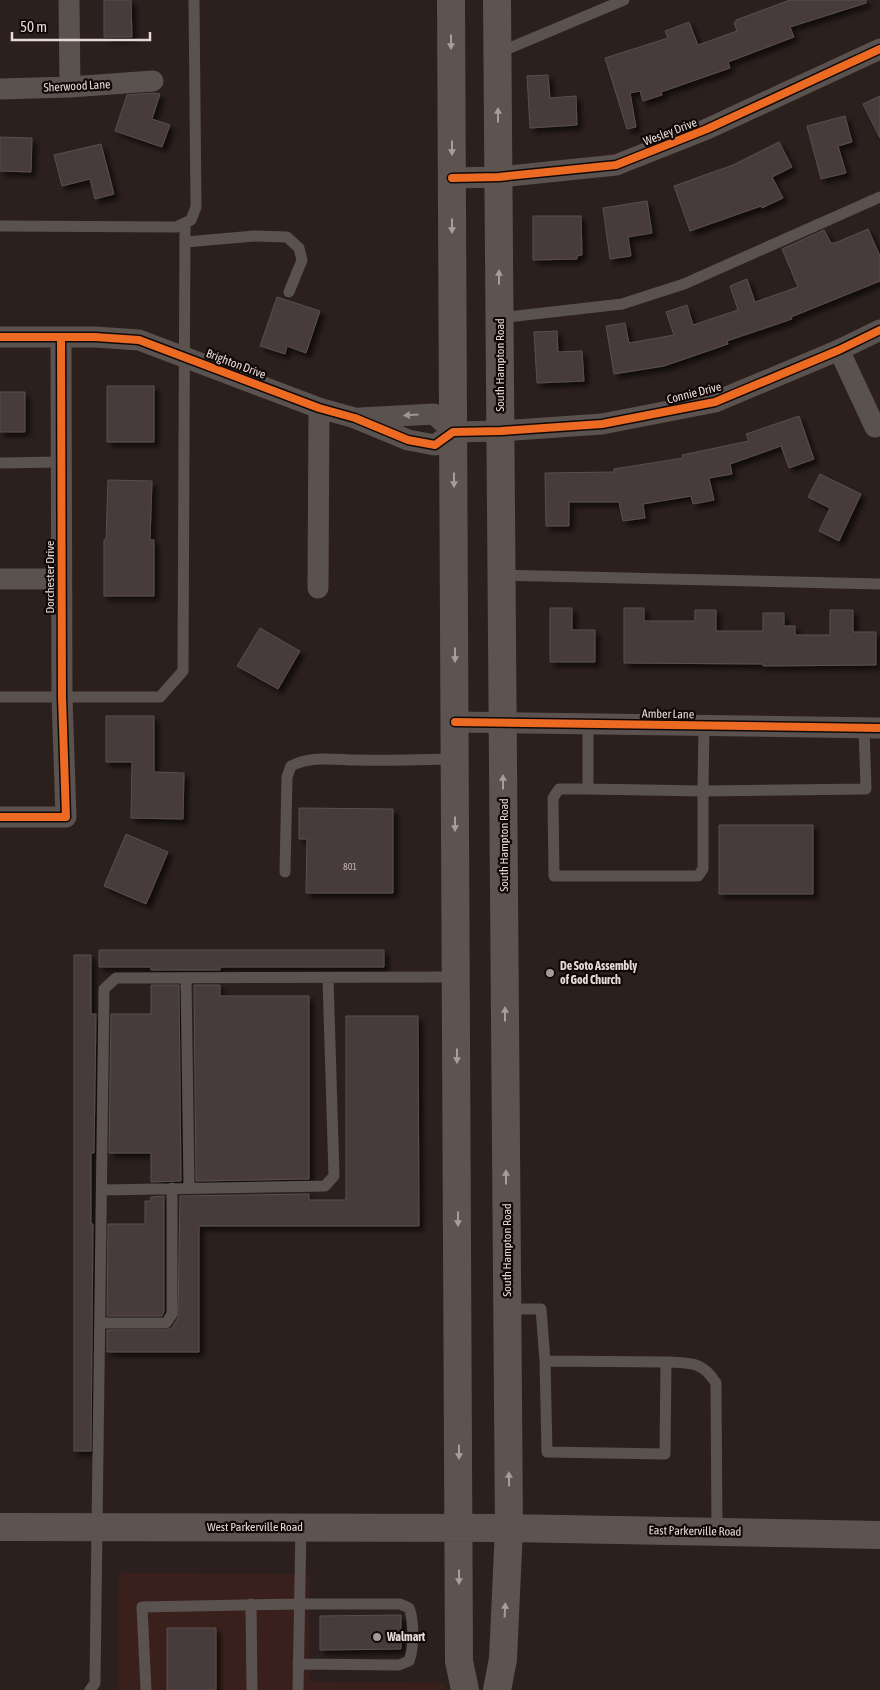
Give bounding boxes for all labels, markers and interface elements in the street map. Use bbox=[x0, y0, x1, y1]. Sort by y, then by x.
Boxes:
scale bar bbox=[12, 10, 150, 42]
text: 50 m bbox=[20, 18, 47, 35]
one-way arrow bbox=[447, 34, 455, 50]
street label: Sherwood Lane bbox=[43, 77, 111, 95]
one-way arrow bbox=[494, 106, 502, 122]
street label: Wesley Drive bbox=[641, 115, 699, 149]
one-way arrow bbox=[448, 140, 456, 156]
one-way arrow bbox=[448, 219, 456, 235]
one-way arrow bbox=[495, 269, 503, 285]
street label: South Hampton Road bbox=[493, 318, 507, 412]
street label: Brighton Drive bbox=[204, 346, 268, 382]
street label: Connie Drive bbox=[665, 379, 723, 407]
one-way arrow bbox=[403, 412, 419, 420]
one-way arrow bbox=[450, 473, 458, 489]
street label: Dorchester Drive bbox=[43, 540, 57, 614]
one-way arrow bbox=[451, 647, 459, 663]
street label: Amber Lane bbox=[642, 707, 694, 721]
one-way arrow bbox=[499, 773, 507, 789]
street label: South Hampton Road bbox=[497, 798, 511, 892]
one-way arrow bbox=[452, 816, 460, 832]
house number: 801 bbox=[343, 861, 357, 872]
place label: De Soto Assembly of God Church bbox=[560, 959, 637, 987]
marker: De Soto Assembly of God Church bbox=[544, 967, 556, 979]
one-way arrow bbox=[501, 1006, 509, 1022]
one-way arrow bbox=[453, 1048, 461, 1064]
one-way arrow bbox=[502, 1168, 510, 1184]
street label: South Hampton Road bbox=[500, 1203, 514, 1297]
one-way arrow bbox=[454, 1211, 462, 1227]
one-way arrow bbox=[455, 1444, 463, 1460]
one-way arrow bbox=[505, 1471, 513, 1487]
street label: West Parkerville Road bbox=[207, 1520, 303, 1534]
street label: East Parkerville Road bbox=[649, 1523, 741, 1539]
one-way arrow bbox=[455, 1569, 463, 1585]
one-way arrow bbox=[501, 1602, 509, 1618]
place label: Walmart bbox=[386, 1630, 426, 1644]
marker: Walmart bbox=[371, 1631, 383, 1643]

